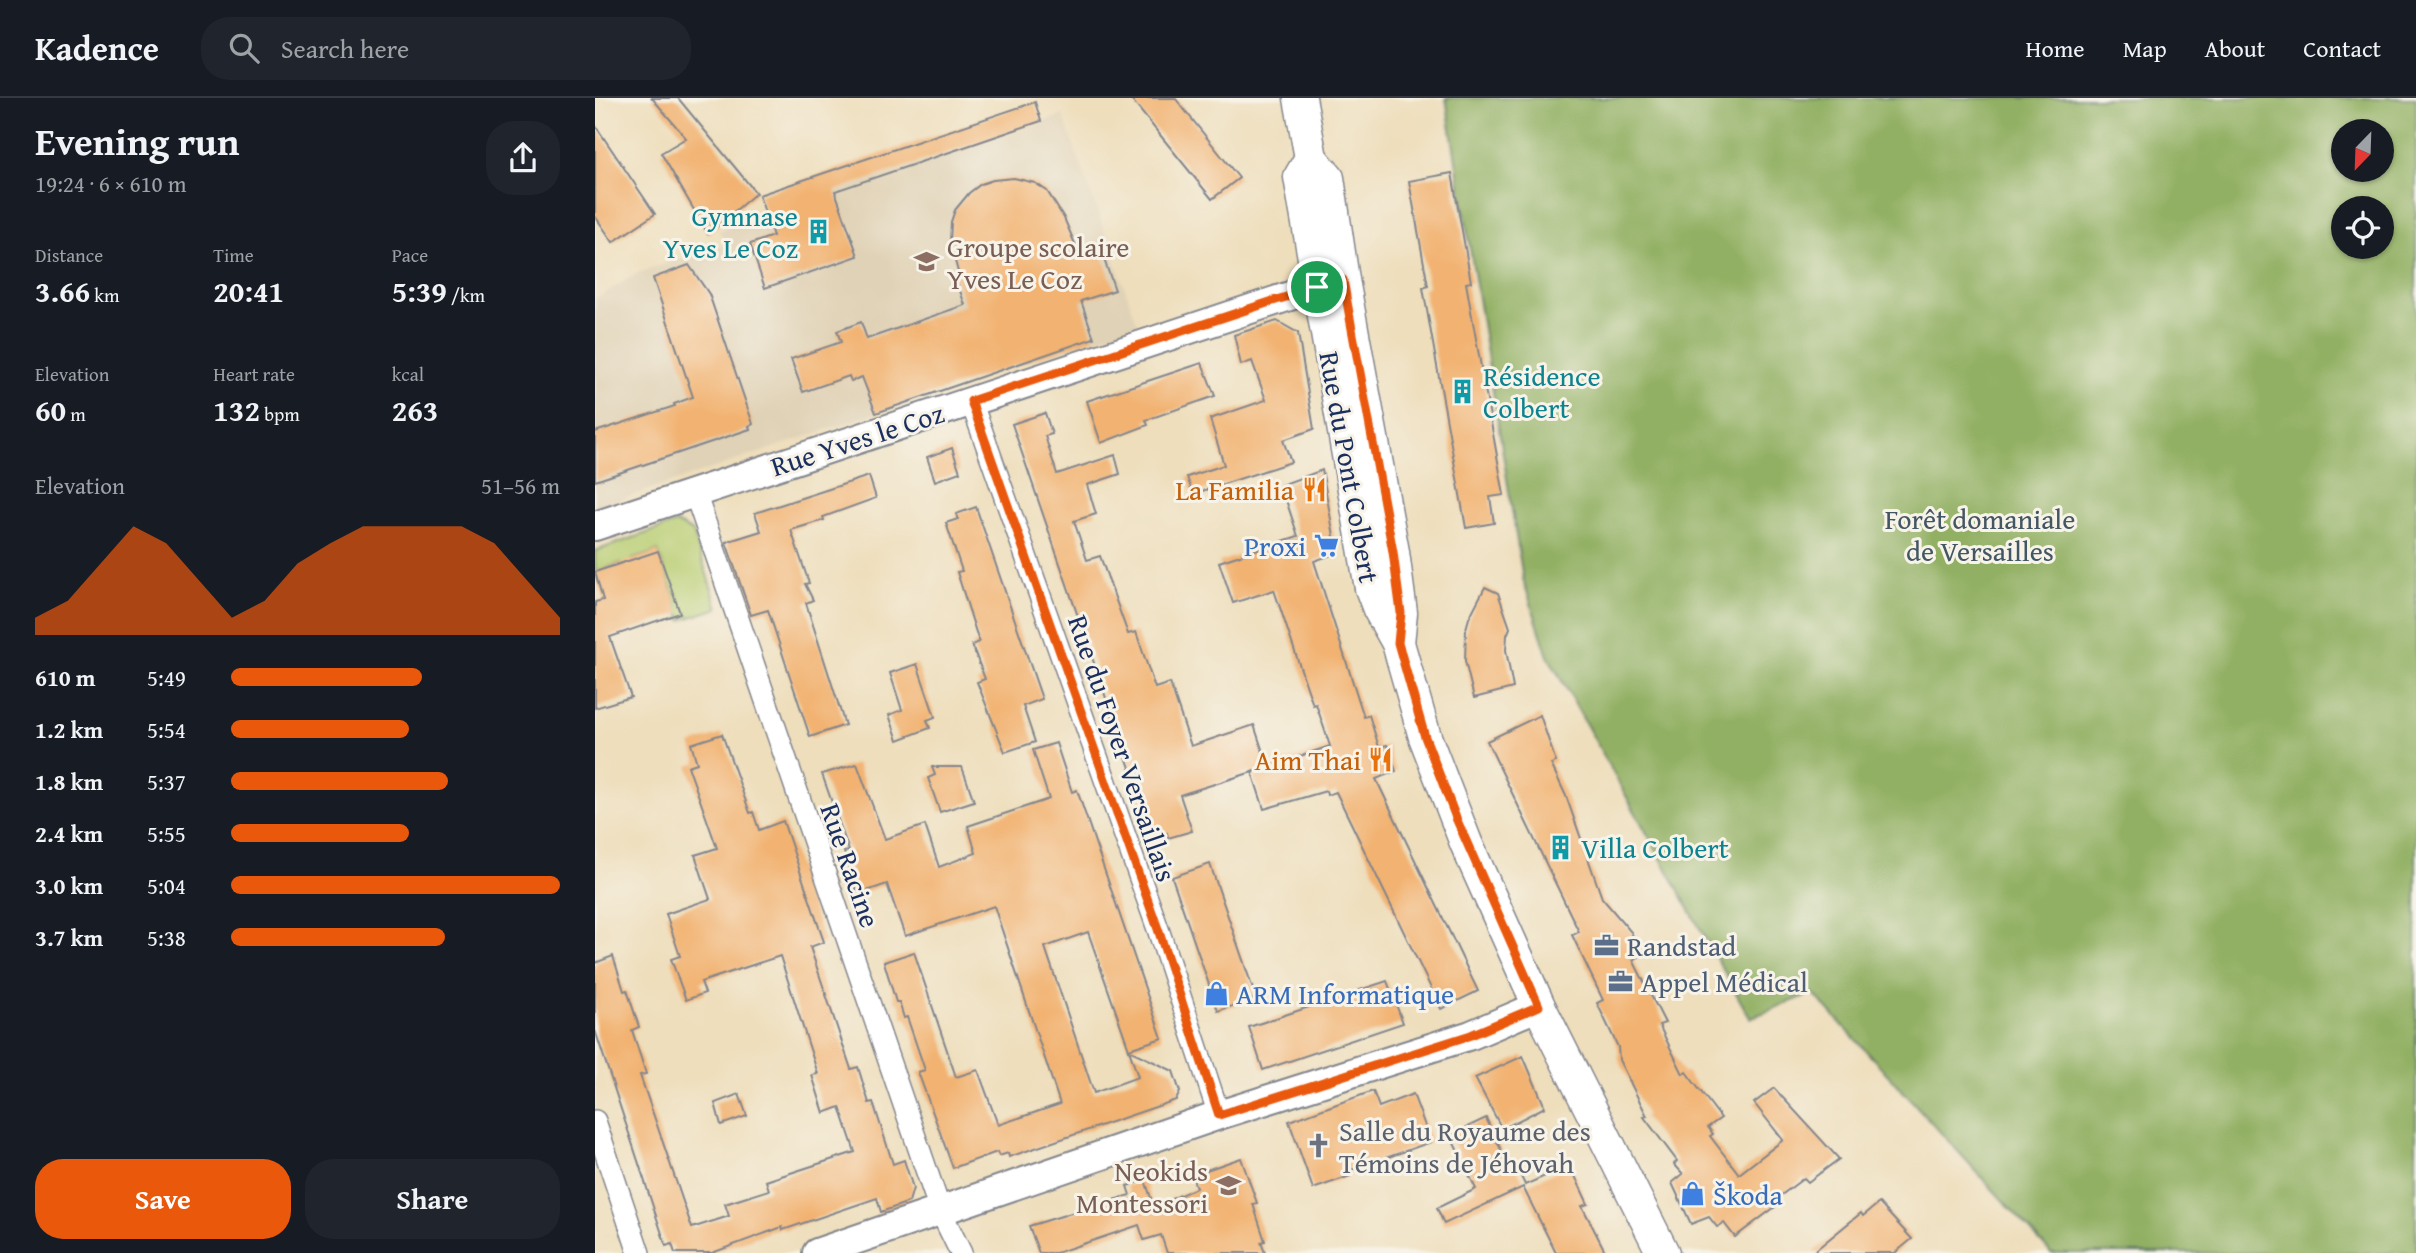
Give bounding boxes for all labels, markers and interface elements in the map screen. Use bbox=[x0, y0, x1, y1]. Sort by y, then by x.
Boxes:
search box bbox=[201, 17, 691, 80]
text: Kadence bbox=[35, 24, 159, 72]
icon: search bbox=[225, 29, 263, 67]
text: Search here bbox=[281, 29, 409, 68]
text: Home bbox=[2026, 31, 2085, 66]
text: Map bbox=[2123, 31, 2167, 66]
text: About bbox=[2205, 31, 2265, 66]
text: Contact bbox=[2303, 31, 2381, 66]
text: Evening run bbox=[35, 113, 239, 169]
north arrow bbox=[2331, 119, 2394, 182]
map controls bbox=[2331, 119, 2394, 259]
button: share bbox=[486, 121, 560, 195]
text: 19:24 · 6 × 610 m bbox=[35, 167, 187, 200]
place label: Gymnase Yves Le Coz bbox=[663, 195, 798, 268]
button: locate bbox=[2331, 196, 2394, 259]
building icon: Gymnase Yves Le Coz bbox=[804, 217, 832, 245]
place label: Groupe scolaire Yves Le Coz bbox=[947, 226, 1130, 299]
text: Distance bbox=[35, 241, 103, 269]
text: Time bbox=[213, 241, 254, 269]
text: Pace bbox=[392, 241, 428, 269]
school or university icon: Groupe scolaire Yves Le Coz bbox=[913, 248, 941, 276]
pin bbox=[1287, 257, 1347, 317]
icon: arrive bbox=[1298, 268, 1336, 306]
text: 3.66 bbox=[35, 269, 90, 313]
text: 20:41 bbox=[213, 269, 284, 313]
text: 5:39 bbox=[392, 269, 447, 313]
text: km bbox=[90, 281, 119, 309]
text: /km bbox=[447, 281, 485, 309]
street label: Rue du Pont Colbert bbox=[1309, 348, 1391, 586]
place label: Résidence Colbert bbox=[1483, 355, 1601, 428]
text: Elevation bbox=[35, 360, 109, 388]
text: Heart rate bbox=[213, 360, 295, 388]
text: kcal bbox=[392, 360, 424, 388]
building icon: Résidence Colbert bbox=[1449, 377, 1477, 405]
text: 60 bbox=[35, 388, 66, 432]
text: 132 bbox=[213, 388, 260, 432]
text: 263 bbox=[392, 388, 438, 432]
street label: Rue Yves le Coz bbox=[765, 392, 949, 486]
text: m bbox=[66, 400, 86, 428]
text: bpm bbox=[260, 400, 300, 428]
text: Elevation bbox=[35, 469, 125, 502]
text: 51–56 m bbox=[481, 469, 560, 502]
place label: La Familia bbox=[1175, 469, 1295, 510]
restaurant icon: La Familia bbox=[1300, 475, 1328, 503]
park label: Forêt domaniale de Versailles bbox=[1885, 498, 2075, 571]
place label: Proxi bbox=[1244, 525, 1306, 566]
supermarket icon: Proxi bbox=[1312, 531, 1340, 559]
street label: Rue du Foyer Versaillais bbox=[1058, 609, 1188, 887]
text: 610 m bbox=[35, 661, 96, 694]
text: 5:49 bbox=[147, 661, 186, 694]
text: 1.2 km bbox=[35, 713, 103, 746]
text: 5:54 bbox=[147, 713, 186, 746]
place label: Aim Thai bbox=[1255, 739, 1361, 780]
restaurant icon: Aim Thai bbox=[1367, 745, 1395, 773]
text: 1.8 km bbox=[35, 765, 103, 798]
text: 5:37 bbox=[147, 765, 186, 798]
street label: Rue Racine bbox=[811, 797, 891, 933]
text: 2.4 km bbox=[35, 817, 103, 850]
text: 5:55 bbox=[147, 817, 186, 850]
place label: Villa Colbert bbox=[1581, 827, 1729, 868]
building icon: Villa Colbert bbox=[1547, 833, 1575, 861]
text: 3.0 km bbox=[35, 869, 103, 902]
text: 5:04 bbox=[147, 869, 186, 902]
text: 3.7 km bbox=[35, 921, 103, 954]
text: 5:38 bbox=[147, 921, 186, 954]
place label: Randstad bbox=[1627, 925, 1736, 966]
office icon: Randstad bbox=[1593, 931, 1621, 959]
place label: Appel Médical bbox=[1641, 961, 1808, 1002]
office icon: Appel Médical bbox=[1607, 967, 1635, 995]
place label: ARM Informatique bbox=[1236, 973, 1454, 1014]
shop icon: ARM Informatique bbox=[1202, 979, 1230, 1007]
place label: Salle du Royaume des Témoins de Jéhovah bbox=[1339, 1110, 1591, 1183]
church icon: Salle du Royaume des Témoins de Jéhovah bbox=[1305, 1132, 1333, 1160]
place label: Neokids Montessori bbox=[1076, 1150, 1208, 1223]
button: Save bbox=[35, 1159, 291, 1239]
button: Share bbox=[305, 1159, 560, 1239]
school or university icon: Neokids Montessori bbox=[1214, 1172, 1242, 1200]
place label: Škoda bbox=[1713, 1174, 1784, 1215]
shop icon: Škoda bbox=[1679, 1180, 1707, 1208]

